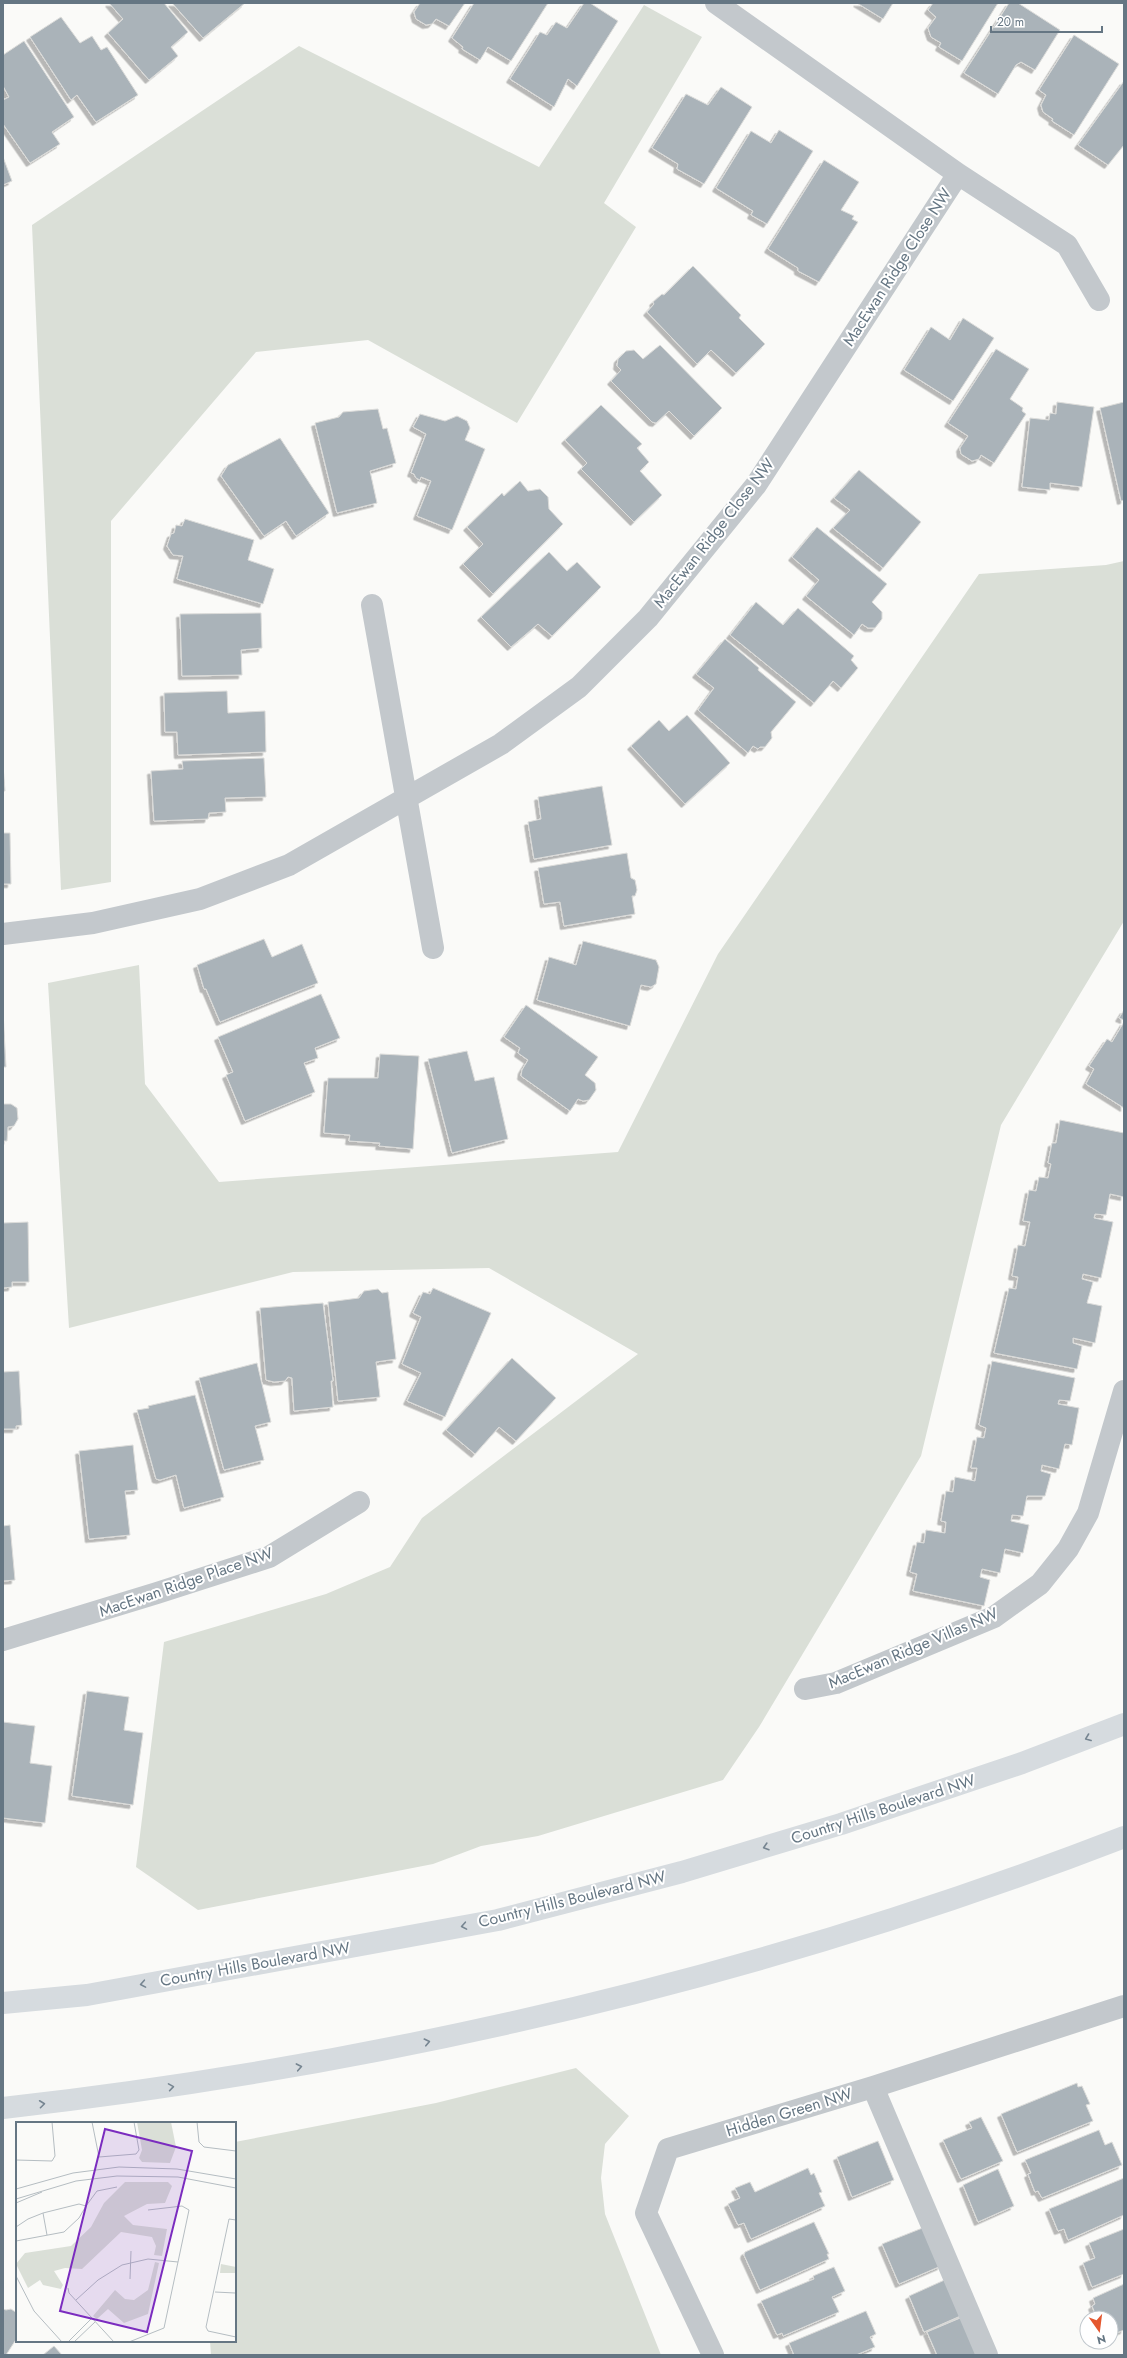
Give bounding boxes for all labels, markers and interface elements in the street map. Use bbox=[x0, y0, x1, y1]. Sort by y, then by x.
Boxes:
scale bar bbox=[991, 8, 1102, 34]
text: 20 m bbox=[997, 13, 1024, 31]
street label: MacEwan Ridge Close NW bbox=[837, 183, 957, 351]
street label: MacEwan Ridge Close NW bbox=[648, 453, 780, 613]
street label: MacEwan Ridge Place NW bbox=[96, 1541, 276, 1623]
street label: MacEwan Ridge Villas NW bbox=[824, 1602, 1002, 1694]
one-way arrow bbox=[1084, 1733, 1092, 1741]
street label: Country Hills Boulevard NW bbox=[788, 1768, 978, 1850]
one-way arrow bbox=[762, 1842, 769, 1851]
street label: Country Hills Boulevard NW bbox=[476, 1865, 668, 1933]
one-way arrow bbox=[461, 1921, 467, 1929]
street label: Country Hills Boulevard NW bbox=[158, 1936, 352, 1992]
one-way arrow bbox=[140, 1980, 146, 1988]
one-way arrow bbox=[423, 2039, 430, 2047]
one-way arrow bbox=[296, 2063, 302, 2072]
street label: Hidden Green NW bbox=[723, 2082, 855, 2142]
one-way arrow bbox=[168, 2083, 174, 2092]
one-way arrow bbox=[39, 2100, 45, 2109]
inset map bbox=[16, 2122, 236, 2342]
north arrow bbox=[1079, 2310, 1119, 2350]
text: N bbox=[1095, 2331, 1108, 2349]

